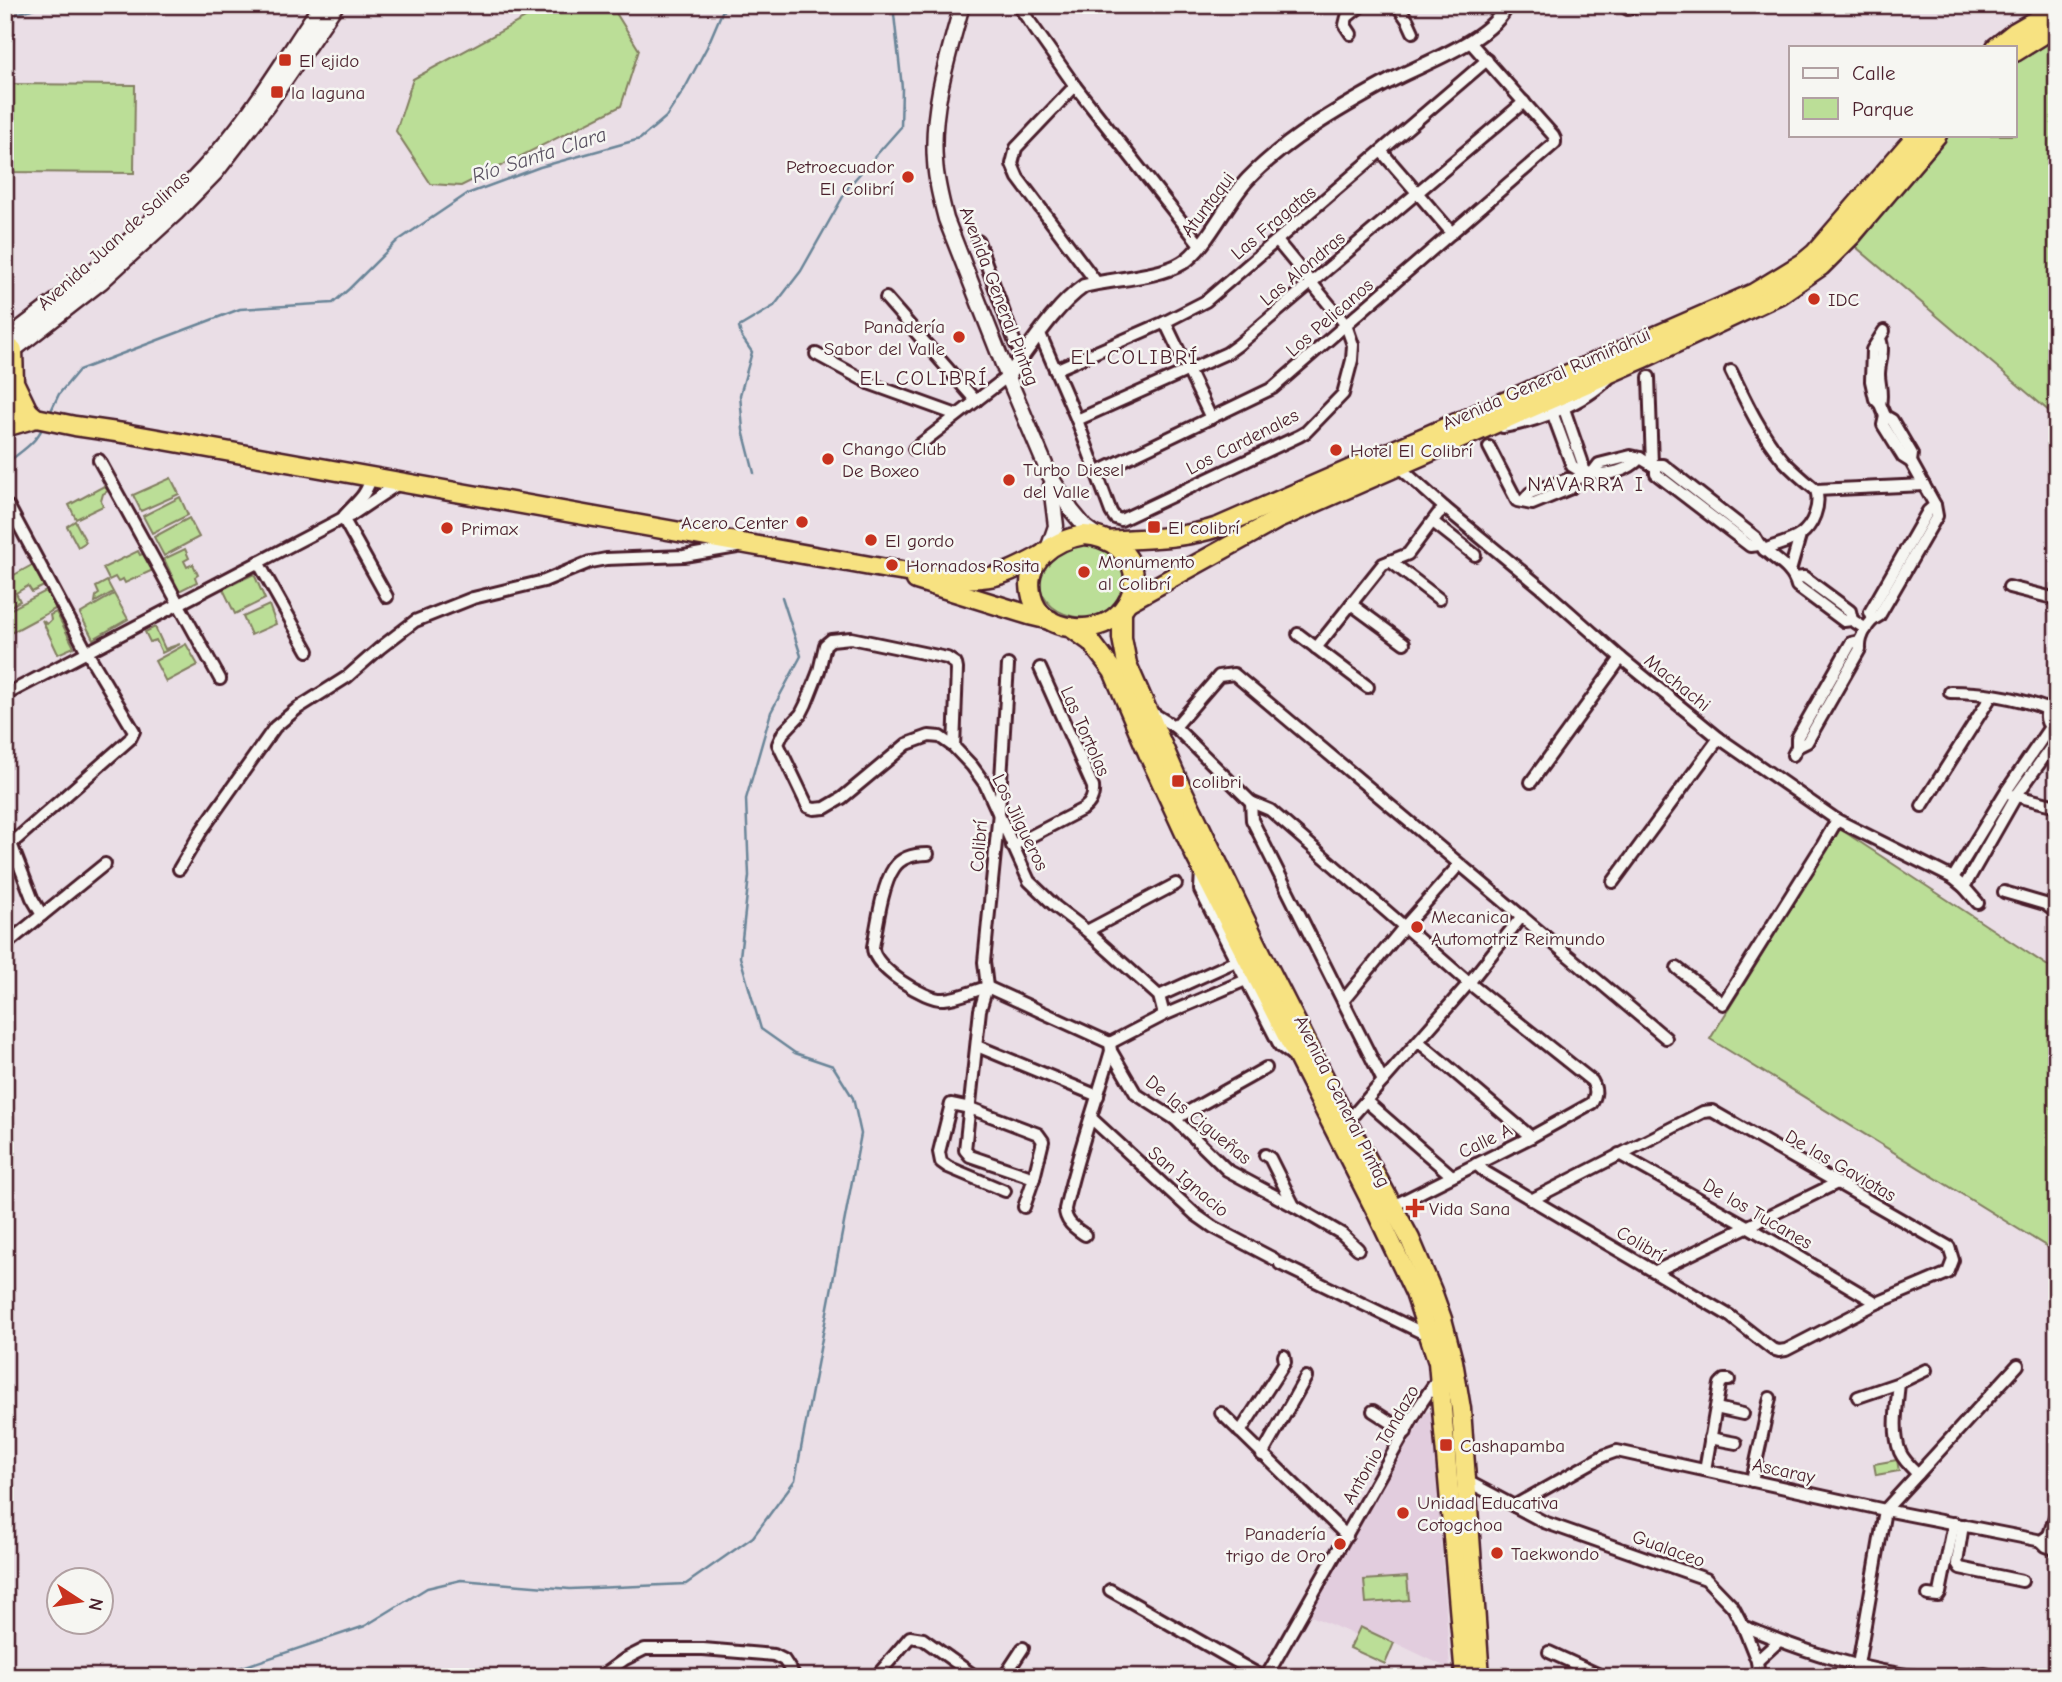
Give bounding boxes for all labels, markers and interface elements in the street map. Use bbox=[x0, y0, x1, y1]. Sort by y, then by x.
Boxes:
legend bbox=[1789, 46, 2016, 136]
place label: El ejido bbox=[299, 50, 359, 72]
marker: El ejido bbox=[277, 52, 293, 68]
text: Calle bbox=[1852, 61, 1895, 85]
place label: la laguna bbox=[291, 82, 365, 104]
marker: la laguna bbox=[269, 84, 285, 100]
text: Parque bbox=[1852, 97, 1914, 121]
water label: Río Santa Clara bbox=[469, 122, 609, 188]
place label: Petroecuador El Colibrí bbox=[786, 156, 895, 200]
street label: Avenida Juan de Salinas bbox=[33, 167, 194, 315]
street label: Atuntaqui bbox=[1176, 168, 1239, 241]
marker: Petroecuador El Colibrí bbox=[900, 169, 916, 185]
street label: Las Fragatas bbox=[1227, 181, 1320, 265]
street label: Avenida General Pintag bbox=[955, 204, 1043, 389]
street label: Las Alondras bbox=[1256, 227, 1350, 311]
street label: Los Pelicanos bbox=[1282, 274, 1378, 362]
place label: IDC bbox=[1828, 289, 1859, 311]
marker: IDC bbox=[1806, 291, 1822, 307]
place label: Panadería Sabor del Valle bbox=[824, 316, 945, 360]
street label: Avenida General Rumiñahui bbox=[1439, 323, 1654, 435]
marker: Panadería Sabor del Valle bbox=[951, 329, 967, 345]
district label: EL COLIBRÍ bbox=[1070, 345, 1200, 369]
district label: EL COLIBRÍ bbox=[859, 366, 989, 390]
street label: Los Cardenales bbox=[1183, 404, 1302, 480]
place label: Chango Club De Boxeo bbox=[842, 438, 946, 482]
place label: Hotel El Colibrí bbox=[1350, 440, 1473, 462]
marker: Hotel El Colibrí bbox=[1328, 442, 1344, 458]
marker: Chango Club De Boxeo bbox=[820, 451, 836, 467]
place label: Turbo Diesel del Valle bbox=[1023, 459, 1124, 503]
marker: Turbo Diesel del Valle bbox=[1001, 472, 1017, 488]
district label: NAVARRA I bbox=[1527, 472, 1645, 496]
place label: Acero Center bbox=[681, 512, 788, 534]
marker: Acero Center bbox=[794, 514, 810, 530]
place label: El colibrí bbox=[1168, 517, 1240, 539]
place label: Primax bbox=[461, 518, 519, 540]
marker: El colibrí bbox=[1146, 519, 1162, 535]
marker: Primax bbox=[439, 520, 455, 536]
place label: El gordo bbox=[885, 530, 954, 552]
marker: El gordo bbox=[863, 532, 879, 548]
place label: Monumento al Colibrí bbox=[1098, 551, 1195, 595]
place label: Hornados Rosita bbox=[906, 555, 1040, 577]
marker: Hornados Rosita bbox=[884, 557, 900, 573]
marker: Monumento al Colibrí bbox=[1076, 564, 1092, 580]
street label: Machachi bbox=[1640, 650, 1715, 716]
street label: Las Tortolas bbox=[1056, 683, 1115, 780]
street label: Los Jilgueros bbox=[987, 770, 1053, 874]
place label: colibri bbox=[1192, 771, 1242, 793]
marker: colibri bbox=[1170, 773, 1186, 789]
street label: Colibrí bbox=[966, 818, 992, 873]
place label: Mecanica Automotriz Reimundo bbox=[1431, 906, 1605, 950]
marker: Mecanica Automotriz Reimundo bbox=[1409, 919, 1425, 935]
street label: Avenida General Pintag bbox=[1289, 1012, 1395, 1191]
street label: De las Cigueñas bbox=[1141, 1070, 1256, 1169]
street label: Calle A bbox=[1455, 1119, 1516, 1163]
street label: De las Gaviotas bbox=[1781, 1125, 1900, 1206]
street label: San Ignacio bbox=[1144, 1142, 1233, 1222]
street label: De los Tucanes bbox=[1699, 1174, 1816, 1254]
place label: Vida Sana bbox=[1429, 1198, 1510, 1220]
marker: Vida Sana bbox=[1407, 1200, 1423, 1216]
street label: Colibrí bbox=[1612, 1221, 1669, 1267]
street label: Antonio Tandazo bbox=[1338, 1381, 1424, 1508]
place label: Cashapamba bbox=[1460, 1435, 1565, 1457]
marker: Cashapamba bbox=[1438, 1437, 1454, 1453]
street label: Ascaray bbox=[1751, 1454, 1818, 1488]
place label: Unidad Educativa Cotogchoa bbox=[1417, 1492, 1559, 1536]
marker: Unidad Educativa Cotogchoa bbox=[1395, 1505, 1411, 1521]
place label: Panadería trigo de Oro bbox=[1226, 1523, 1326, 1567]
street label: Gualaceo bbox=[1629, 1526, 1708, 1572]
marker: Panadería trigo de Oro bbox=[1332, 1536, 1348, 1552]
place label: Taekwondo bbox=[1511, 1543, 1599, 1565]
marker: Taekwondo bbox=[1489, 1545, 1505, 1561]
north arrow bbox=[46, 1566, 116, 1636]
text: N bbox=[84, 1596, 108, 1613]

